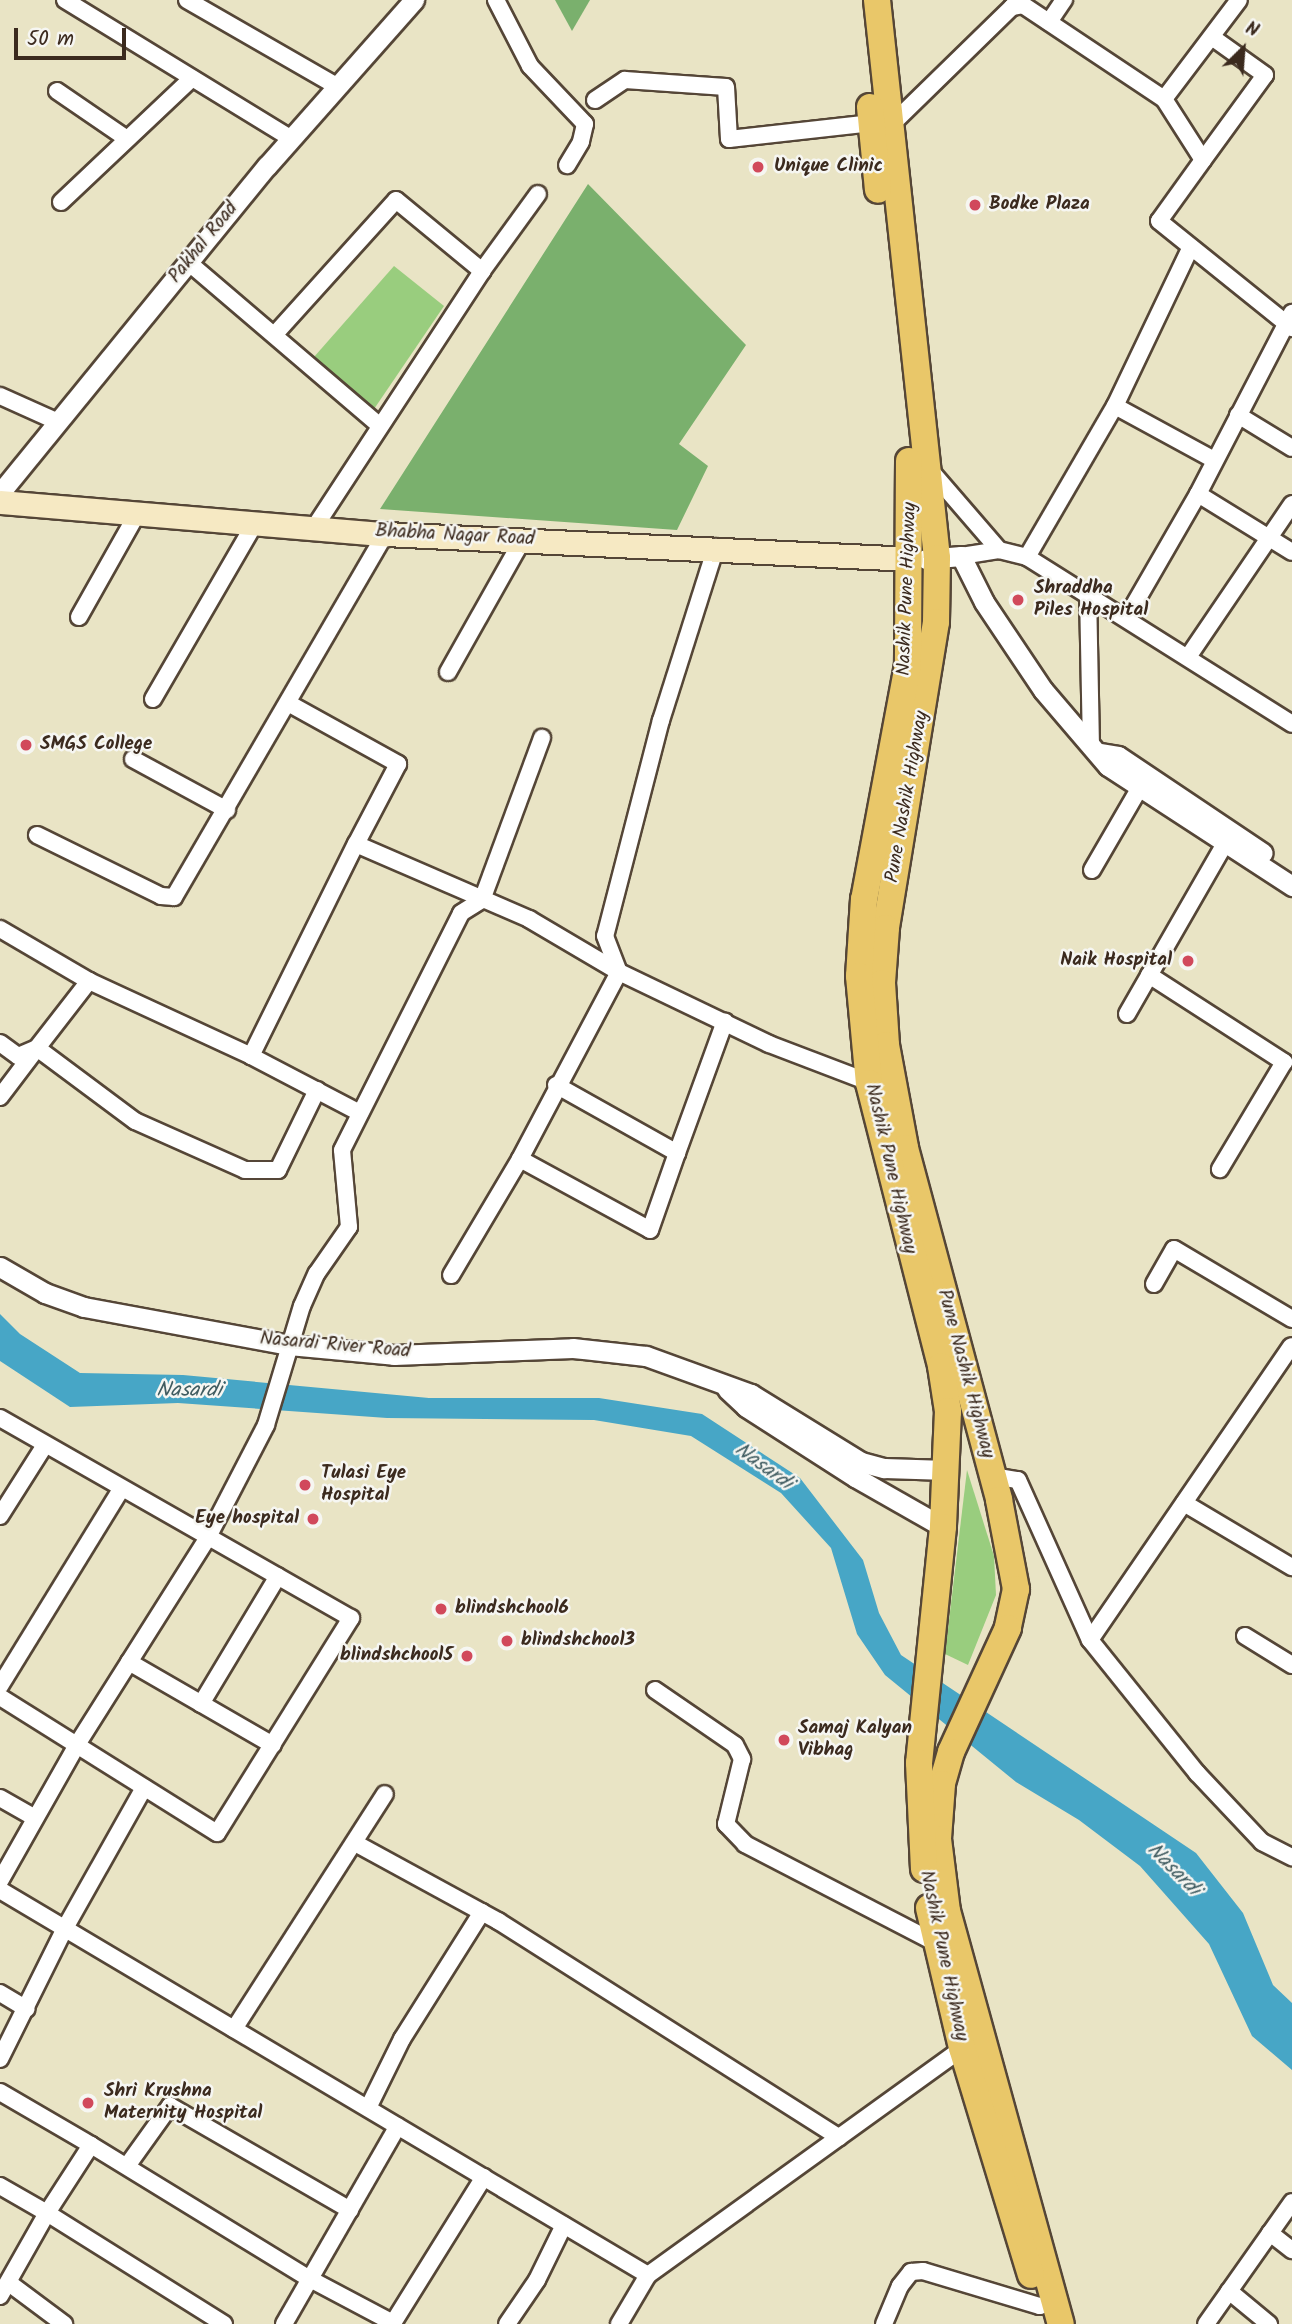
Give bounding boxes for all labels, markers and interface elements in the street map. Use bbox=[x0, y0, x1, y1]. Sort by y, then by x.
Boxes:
scale bar bbox=[18, 14, 130, 58]
north arrow bbox=[1208, 14, 1278, 84]
text: N bbox=[1240, 14, 1264, 46]
text: 50 m bbox=[27, 23, 74, 56]
place label: Unique Clinic bbox=[774, 156, 883, 178]
marker: Unique Clinic bbox=[748, 157, 768, 177]
place label: Bodke Plaza bbox=[989, 194, 1090, 216]
marker: Bodke Plaza bbox=[967, 197, 983, 213]
street label: Pakhal Road bbox=[164, 198, 244, 288]
street label: Nashik Pune Highway bbox=[894, 502, 922, 676]
street label: Bhabha Nagar Road bbox=[375, 520, 535, 552]
place label: Shraddha Piles Hospital bbox=[1034, 578, 1148, 622]
marker: Shraddha Piles Hospital bbox=[1008, 590, 1028, 610]
street label: Pune Nashik Highway bbox=[882, 709, 934, 885]
place label: SMGS College bbox=[40, 734, 152, 756]
marker: SMGS College bbox=[18, 737, 34, 753]
place label: Naik Hospital bbox=[1060, 950, 1172, 972]
marker: Naik Hospital bbox=[1178, 951, 1198, 971]
street label: Nashik Pune Highway bbox=[859, 1082, 921, 1256]
street label: Pune Nashik Highway bbox=[931, 1287, 999, 1461]
street label: Nasardi River Road bbox=[259, 1328, 411, 1364]
water label: Nasardi bbox=[156, 1378, 222, 1404]
water label: Nasardi bbox=[729, 1438, 797, 1496]
place label: Tulasi Eye Hospital bbox=[321, 1463, 406, 1507]
marker: Tulasi Eye Hospital bbox=[295, 1475, 315, 1495]
place label: Eye hospital bbox=[195, 1508, 299, 1530]
marker: Eye hospital bbox=[305, 1511, 321, 1527]
place label: blindshchool6 bbox=[455, 1598, 569, 1620]
marker: blindshchool6 bbox=[433, 1601, 449, 1617]
place label: blindshchool3 bbox=[521, 1630, 635, 1652]
marker: blindshchool3 bbox=[499, 1633, 515, 1649]
place label: blindshchool5 bbox=[340, 1645, 453, 1667]
marker: blindshchool5 bbox=[459, 1648, 475, 1664]
place label: Samaj Kalyan Vibhag bbox=[798, 1718, 912, 1762]
marker: Samaj Kalyan Vibhag bbox=[776, 1732, 792, 1748]
water label: Nasardi bbox=[1141, 1838, 1205, 1902]
street label: Nashik Pune Highway bbox=[914, 1869, 972, 2043]
place label: Shri Krushna Maternity Hospital bbox=[104, 2081, 262, 2125]
marker: Shri Krushna Maternity Hospital bbox=[78, 2093, 98, 2113]

